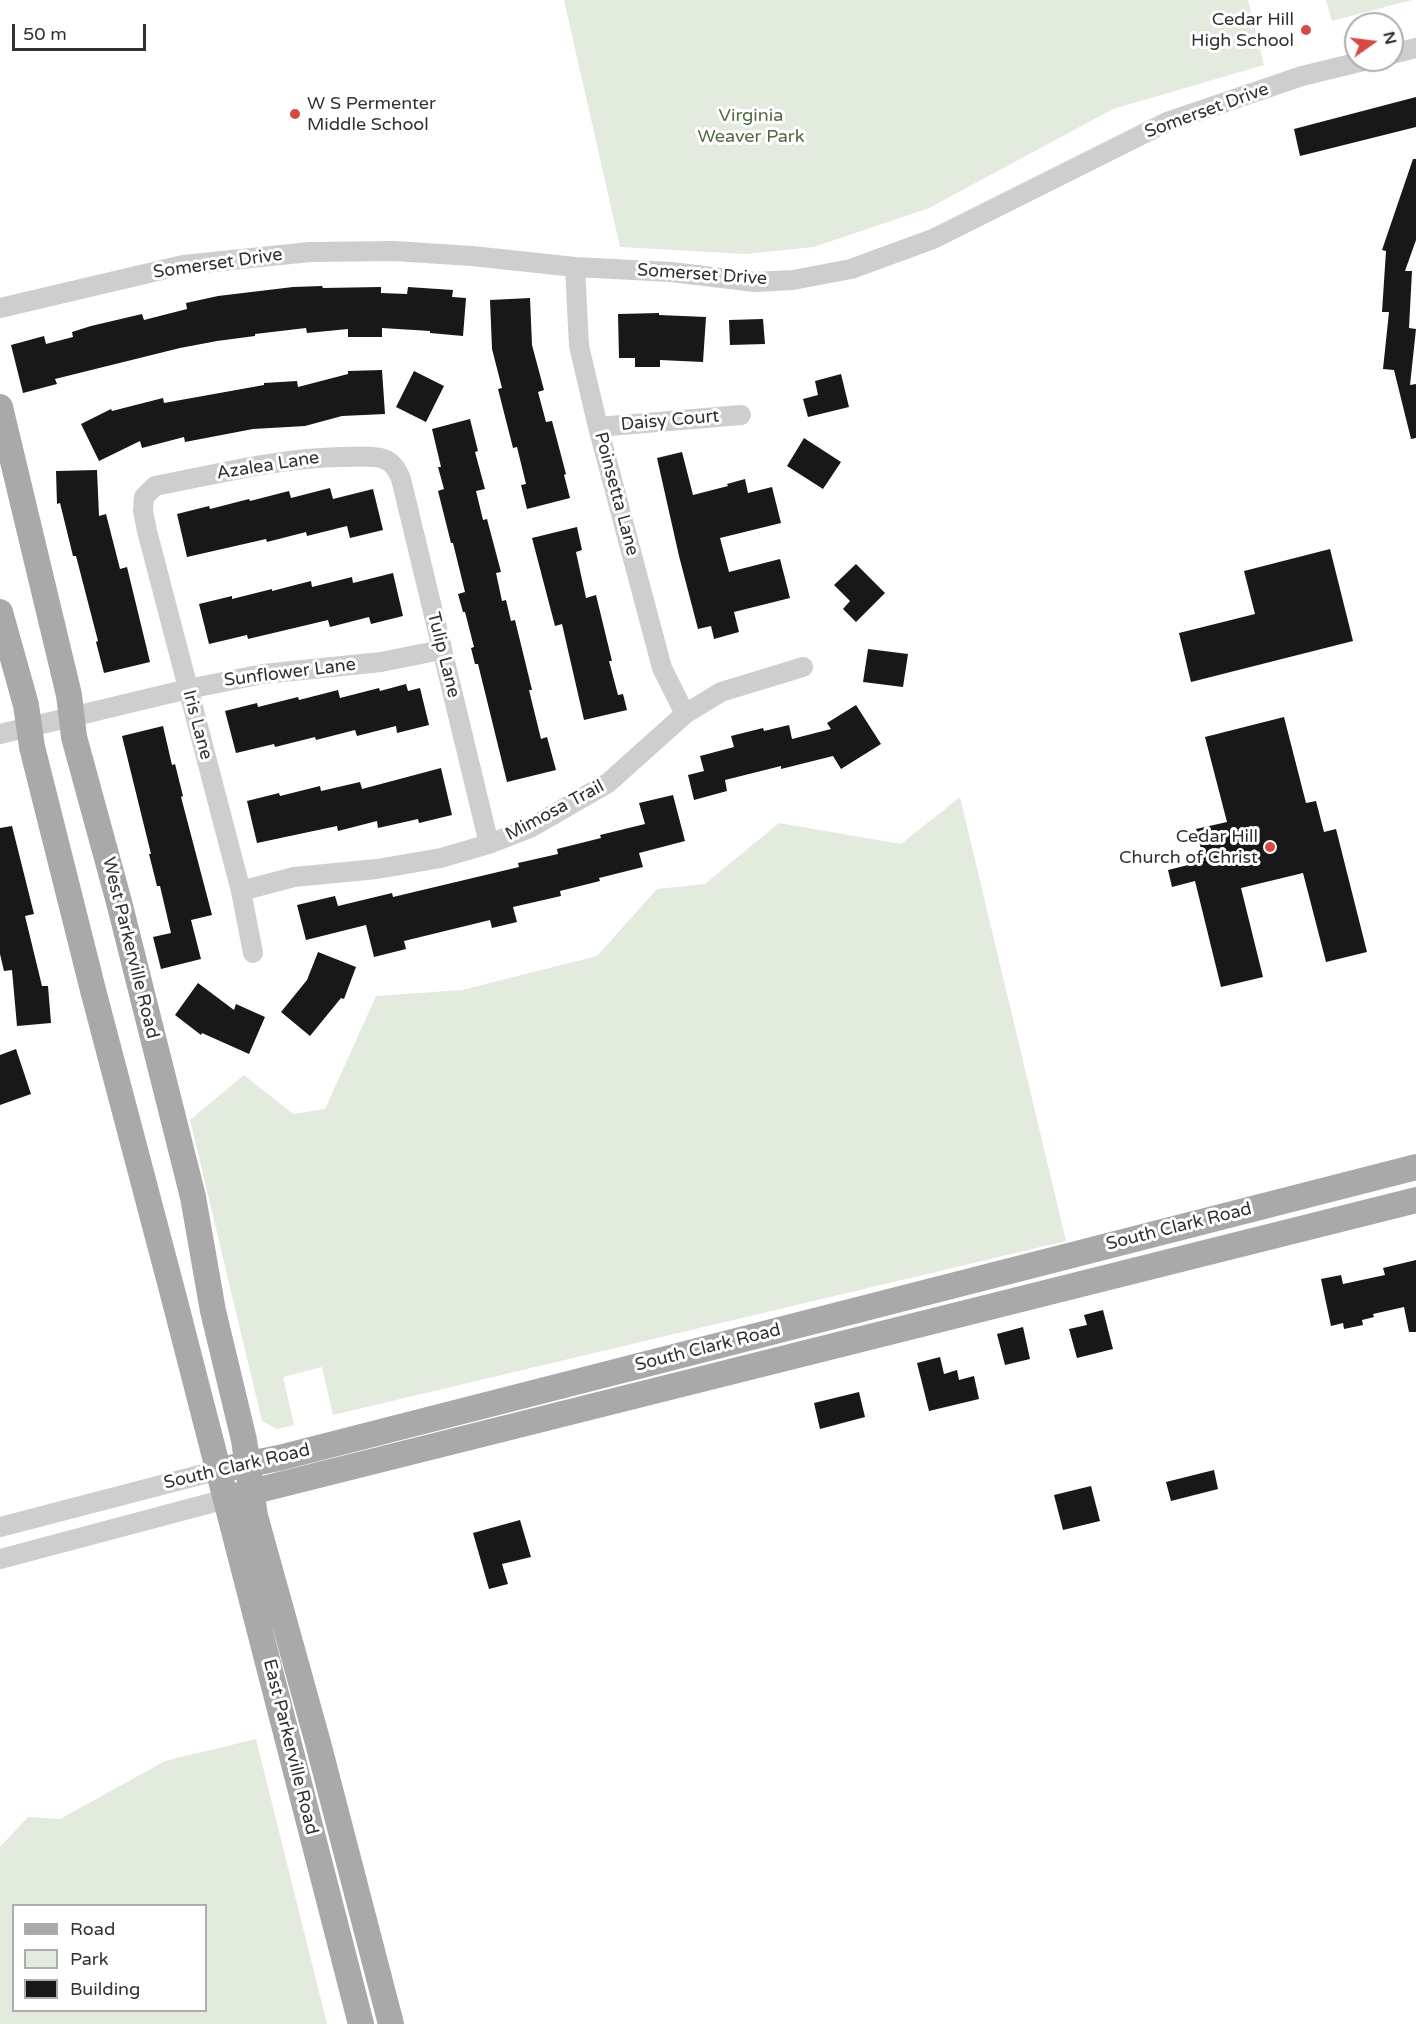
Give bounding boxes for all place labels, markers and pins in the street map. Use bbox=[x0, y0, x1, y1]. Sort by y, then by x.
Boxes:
place label: Cedar Hill High School bbox=[1191, 9, 1294, 52]
marker: Cedar Hill High School bbox=[1299, 23, 1313, 37]
place label: W S Permenter Middle School bbox=[307, 93, 436, 136]
marker: W S Permenter Middle School bbox=[288, 107, 302, 121]
place label: Cedar Hill Church of Christ bbox=[1119, 826, 1258, 868]
marker: Cedar Hill Church of Christ bbox=[1263, 840, 1277, 854]

